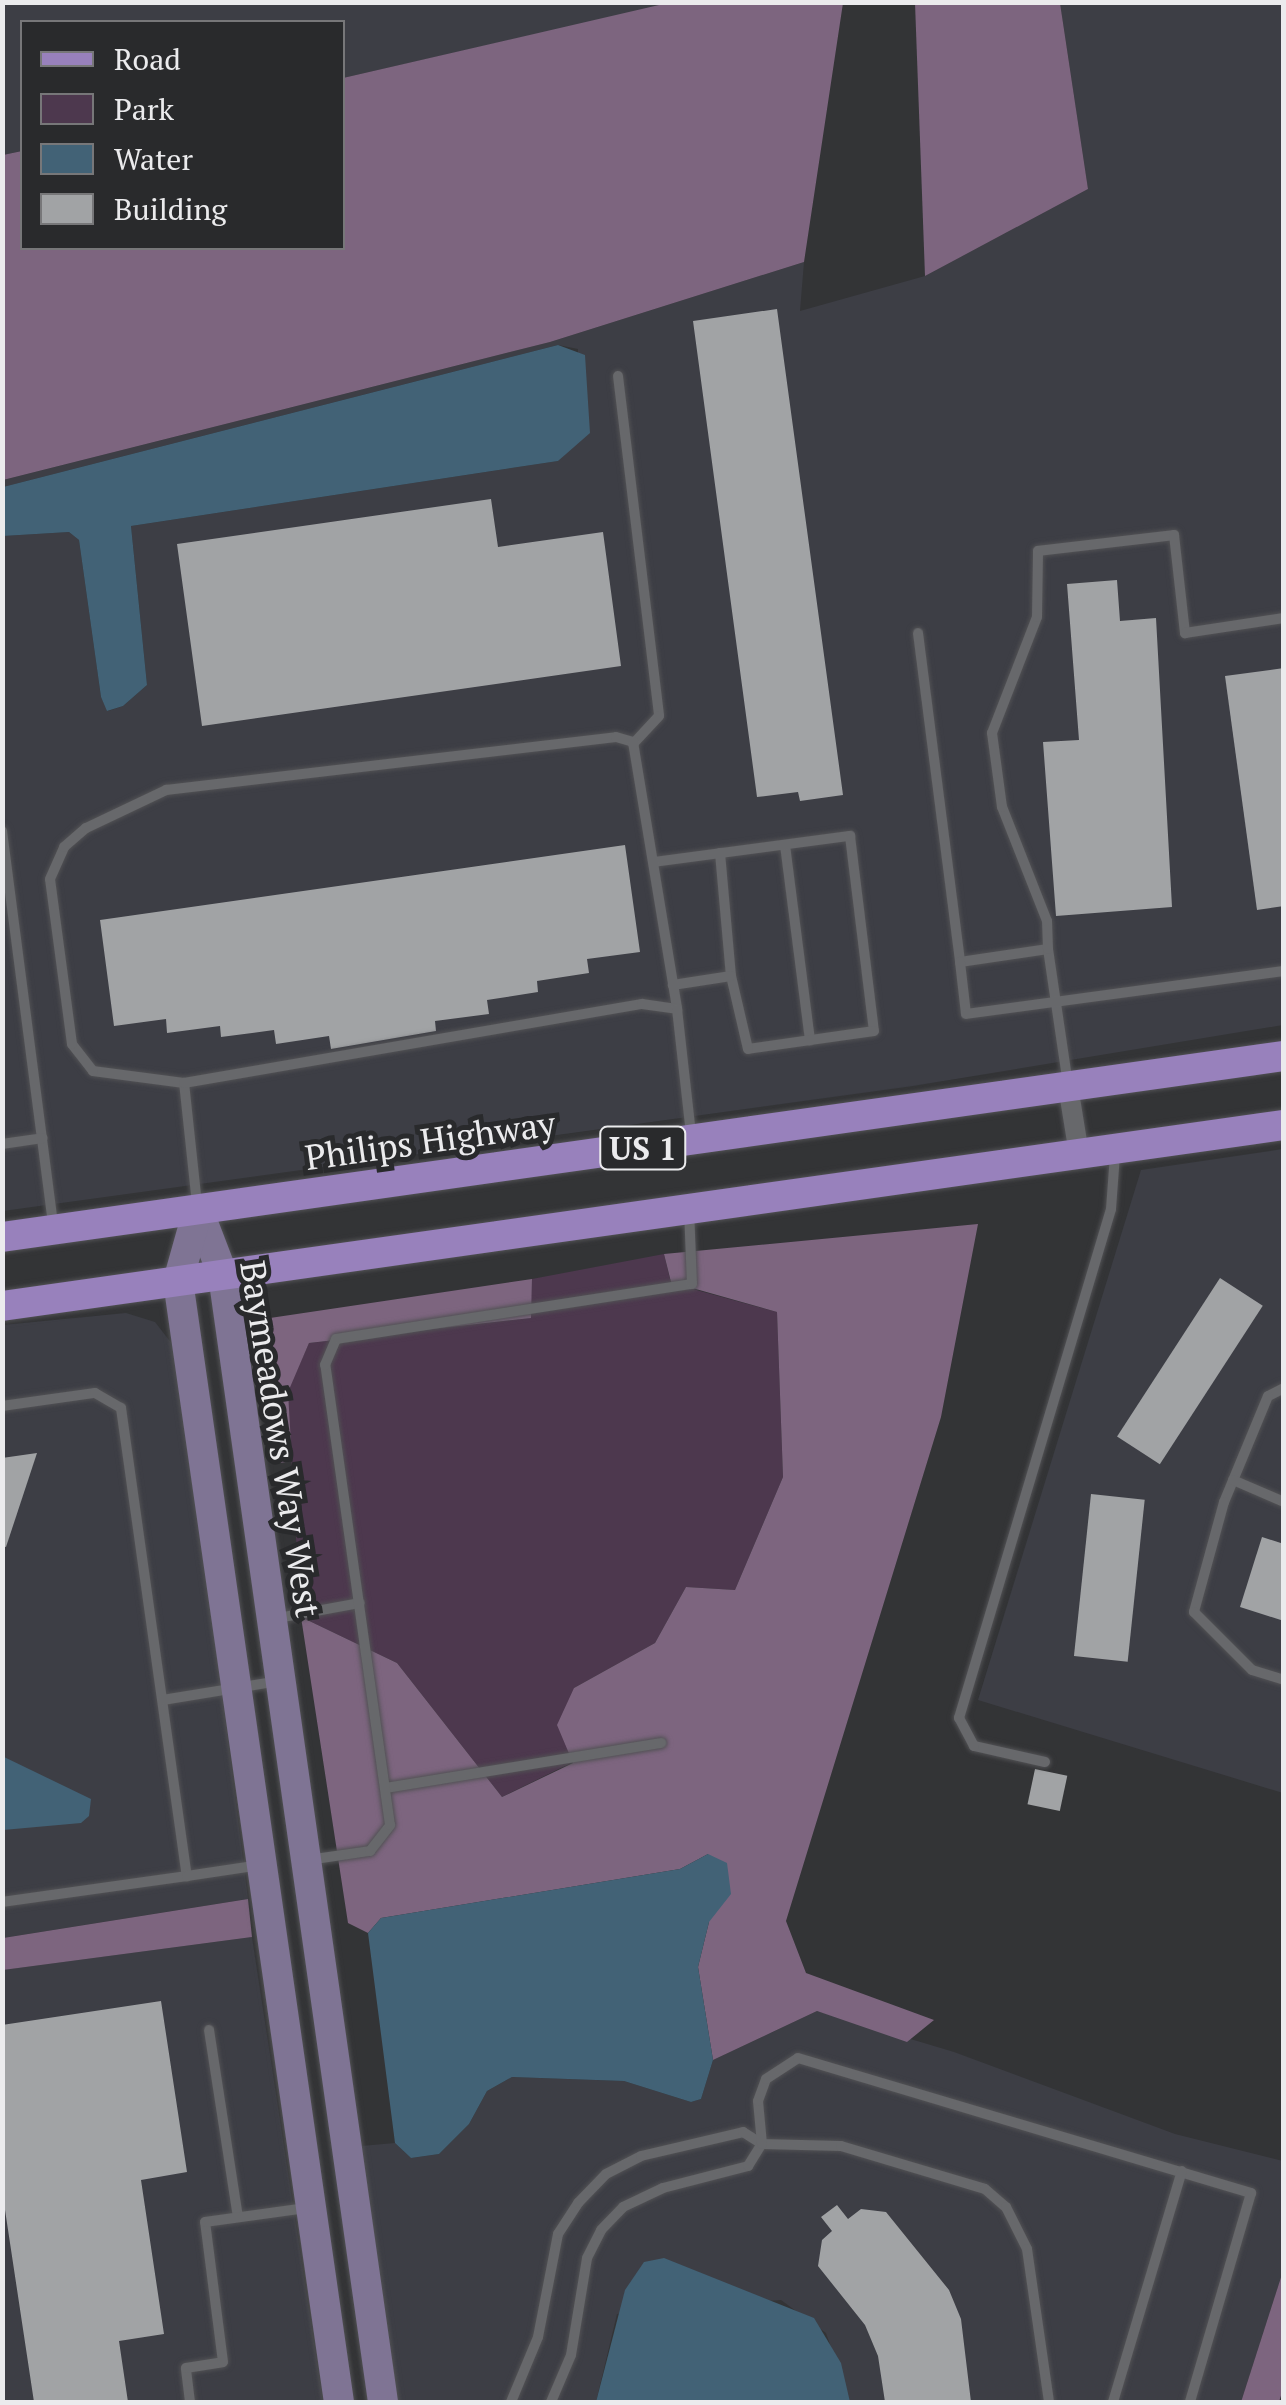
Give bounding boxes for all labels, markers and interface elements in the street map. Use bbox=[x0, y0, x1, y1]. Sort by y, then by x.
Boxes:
legend bbox=[20, 20, 345, 250]
text: Road bbox=[114, 39, 181, 79]
text: Park bbox=[114, 89, 174, 129]
text: Water bbox=[114, 139, 193, 179]
text: Building bbox=[114, 189, 227, 229]
street label: Philips Highway bbox=[302, 1102, 558, 1178]
road number: US 1 bbox=[598, 1121, 688, 1175]
street label: Baymeadows Way West bbox=[232, 1258, 330, 1620]

